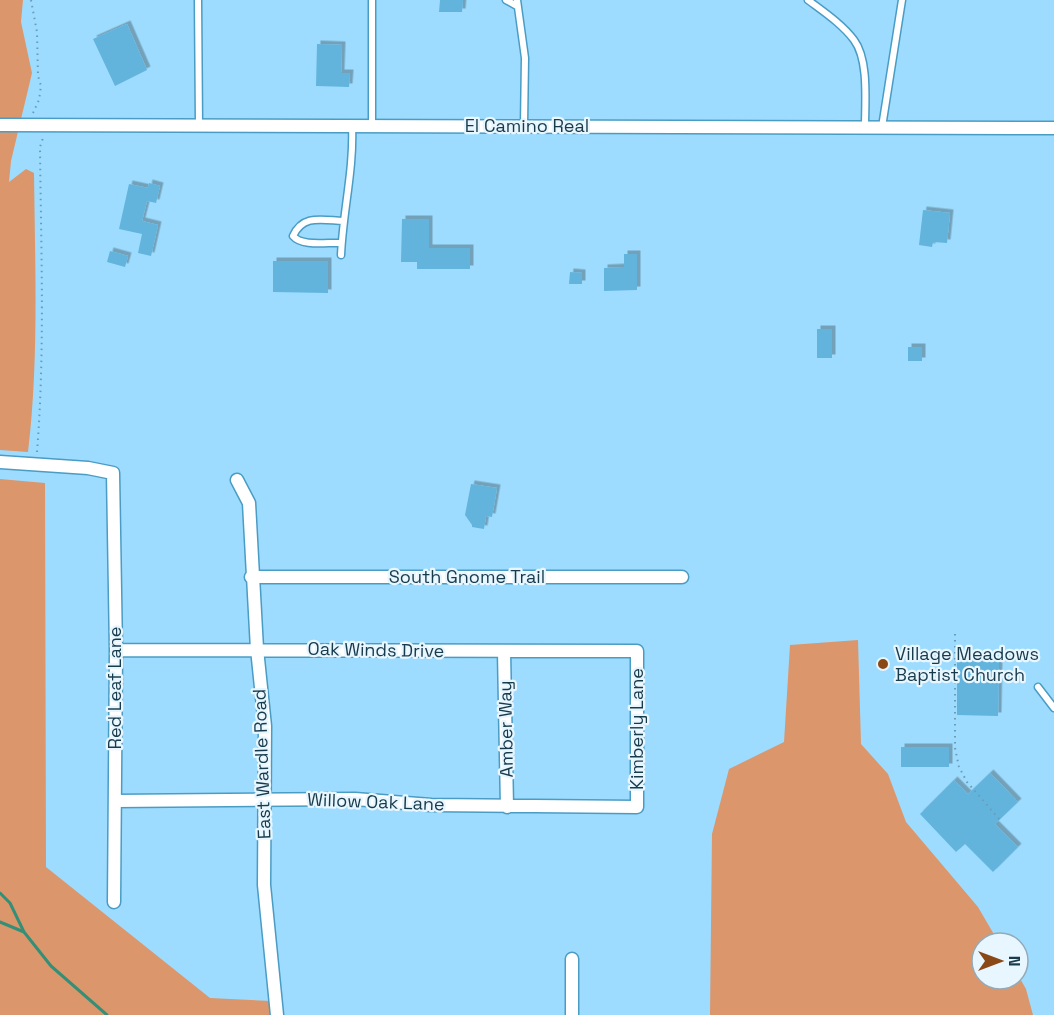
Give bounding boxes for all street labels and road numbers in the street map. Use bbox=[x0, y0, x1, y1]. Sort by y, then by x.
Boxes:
street label: El Camino Real bbox=[465, 114, 589, 137]
street label: South Gnome Trail bbox=[389, 565, 545, 588]
street label: Red Leaf Lane bbox=[103, 627, 126, 749]
street label: Oak Winds Drive bbox=[308, 637, 444, 662]
street label: Kimberly Lane bbox=[625, 668, 648, 790]
street label: Amber Way bbox=[493, 680, 518, 778]
street label: East Wardle Road bbox=[247, 689, 276, 840]
street label: Willow Oak Lane bbox=[307, 788, 445, 815]

